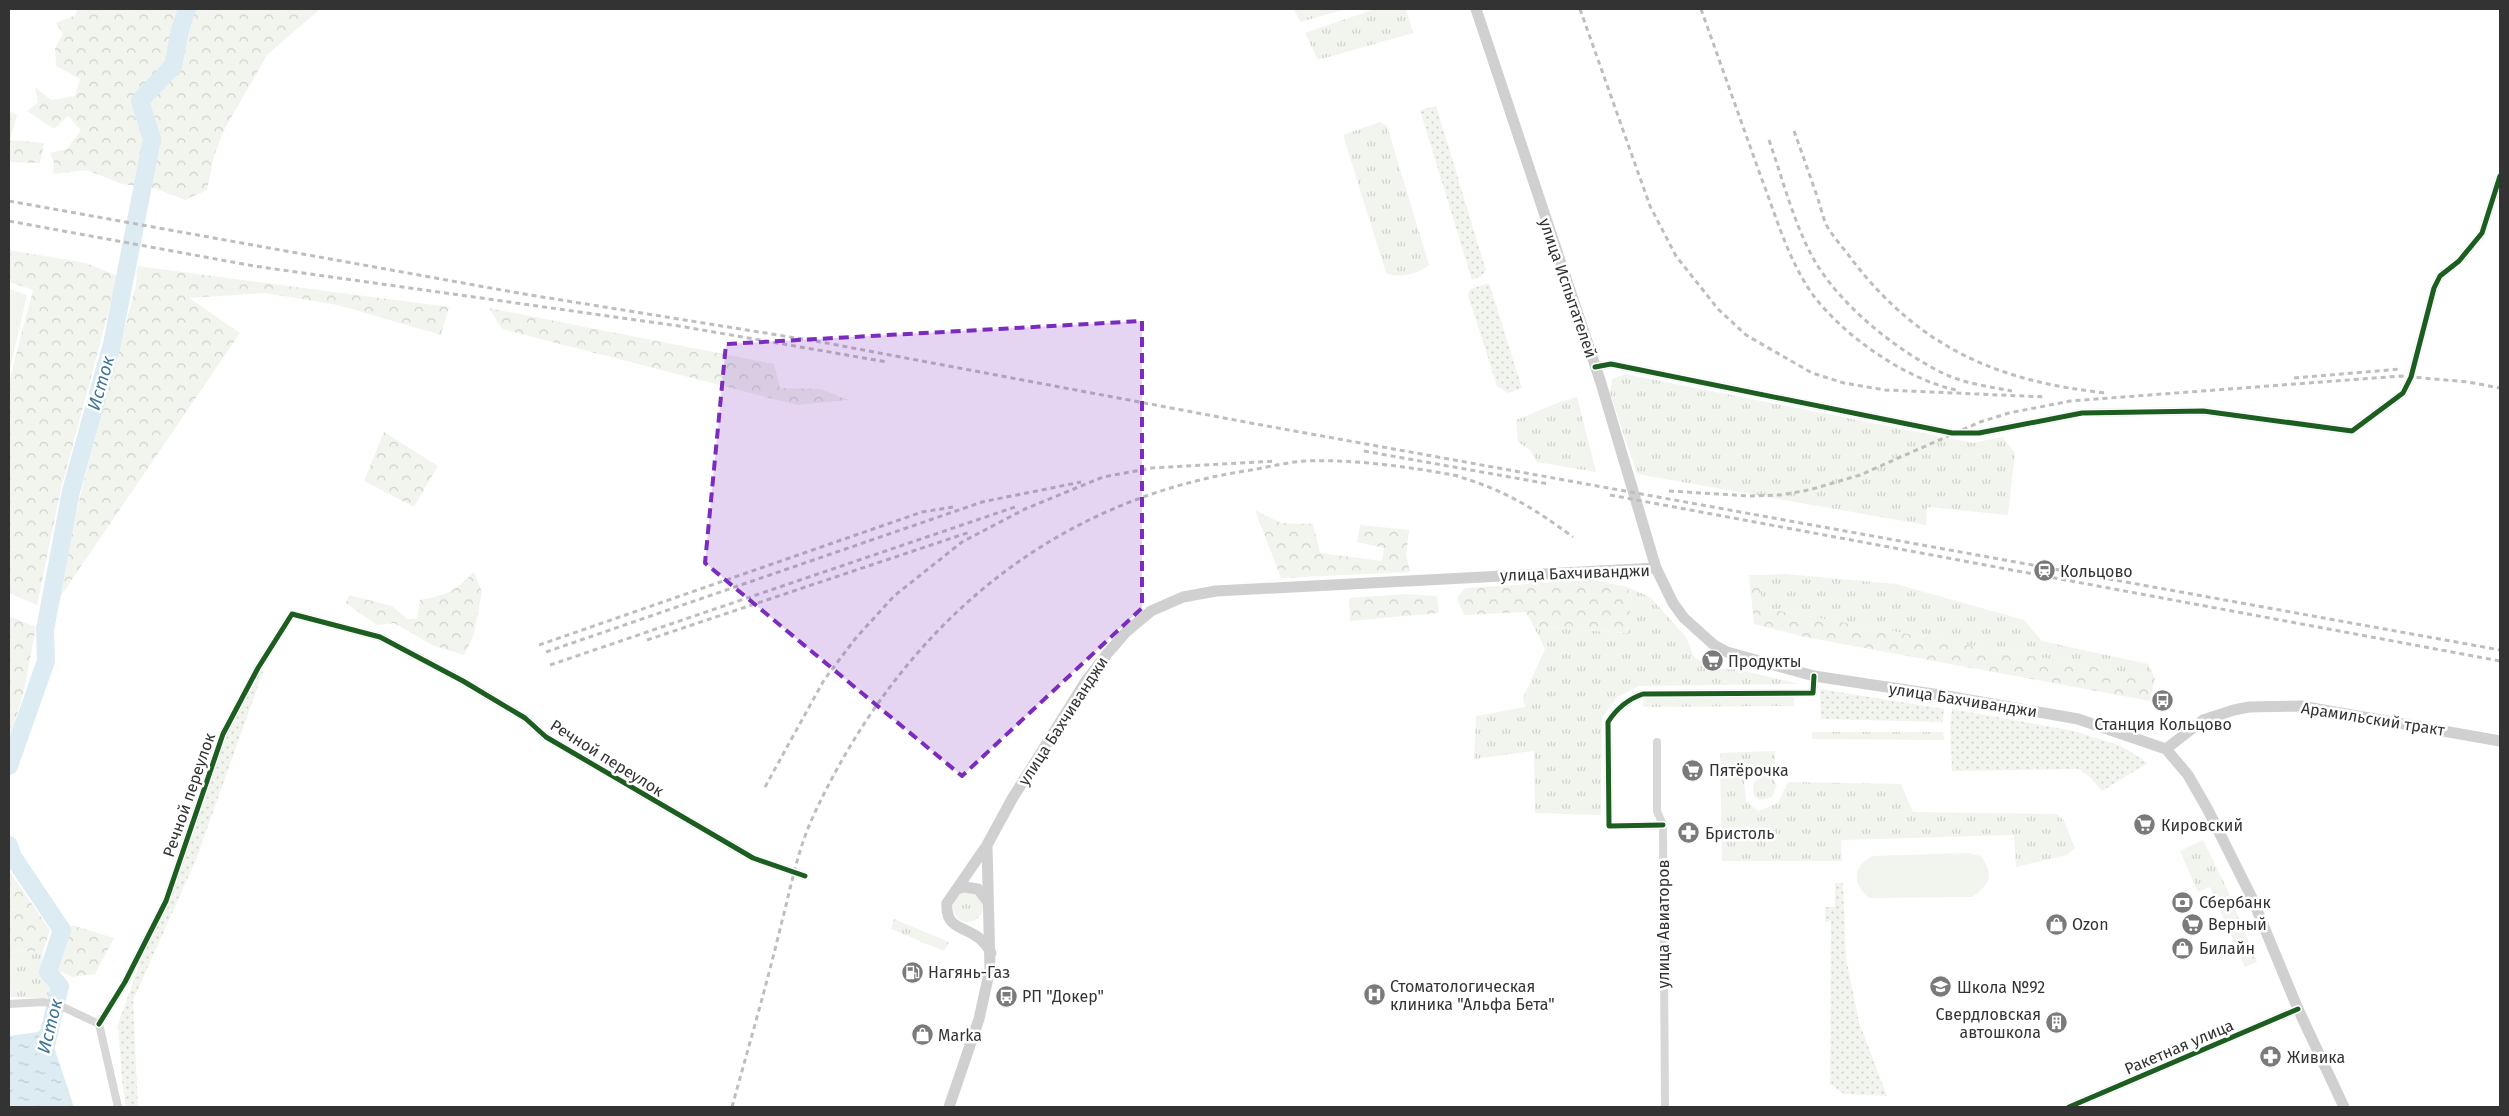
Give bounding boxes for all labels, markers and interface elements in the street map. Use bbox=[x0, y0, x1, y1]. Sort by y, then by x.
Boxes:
street label: улица Испытателей bbox=[1535, 216, 1601, 360]
water label: Исток bbox=[83, 353, 119, 413]
station icon: Кольцово bbox=[2032, 559, 2056, 583]
street label: улица Бахчиванджи bbox=[1500, 561, 1650, 585]
place label: Кольцово bbox=[2060, 562, 2133, 581]
supermarket icon: Продукты bbox=[1700, 649, 1724, 673]
place label: Продукты bbox=[1728, 652, 1802, 671]
street label: улица Бахчиванджи bbox=[1014, 653, 1112, 789]
street label: улица Бахчиванджи bbox=[1888, 679, 2038, 721]
bus stop icon: Станция Кольцово bbox=[2151, 688, 2175, 712]
street label: Арамильский тракт bbox=[2300, 698, 2447, 740]
place label: Станция Кольцово bbox=[2094, 715, 2232, 734]
street label: Речной переулок bbox=[547, 716, 668, 801]
street label: Речной переулок bbox=[159, 730, 219, 860]
supermarket icon: Пятёрочка bbox=[1681, 758, 1705, 782]
place label: Пятёрочка bbox=[1709, 761, 1789, 780]
supermarket icon: Кировский bbox=[2133, 813, 2157, 837]
place label: Кировский bbox=[2161, 816, 2243, 835]
pharmacy icon: Бристоль bbox=[1677, 821, 1701, 845]
place label: Бристоль bbox=[1705, 824, 1775, 843]
street label: улица Авиаторов bbox=[1654, 859, 1673, 989]
bank icon: Сбербанк bbox=[2171, 890, 2195, 914]
place label: Сбербанк bbox=[2199, 893, 2271, 912]
shop icon: Ozon bbox=[2044, 912, 2068, 936]
supermarket icon: Верный bbox=[2180, 912, 2204, 936]
place label: Ozon bbox=[2072, 915, 2109, 934]
place label: Верный bbox=[2208, 915, 2267, 934]
shop icon: Билайн bbox=[2171, 936, 2195, 960]
place label: Билайн bbox=[2199, 939, 2255, 958]
fuel station icon: Нагянь-Газ bbox=[900, 960, 924, 984]
place label: Нагянь-Газ bbox=[928, 963, 1010, 982]
school or university icon: Школа №92 bbox=[1929, 975, 1953, 999]
place label: Стоматологическая клиника "Альфа Бета" bbox=[1390, 977, 1555, 1014]
place label: Школа №92 bbox=[1957, 978, 2045, 997]
hospital icon: Стоматологическая клиника "Альфа Бета" bbox=[1362, 983, 1386, 1007]
bus stop icon: РП "Докер" bbox=[994, 984, 1018, 1008]
place label: РП "Докер" bbox=[1022, 987, 1104, 1006]
water label: Исток bbox=[33, 996, 68, 1056]
place label: Свердловская автошкола bbox=[1936, 1005, 2041, 1042]
building icon: Свердловская автошкола bbox=[2045, 1011, 2069, 1035]
street label: Ракетная улица bbox=[2122, 1015, 2236, 1079]
shop icon: Marka bbox=[910, 1023, 934, 1047]
place label: Marka bbox=[938, 1026, 982, 1045]
pharmacy icon: Живика bbox=[2259, 1045, 2283, 1069]
place label: Живика bbox=[2287, 1048, 2345, 1067]

